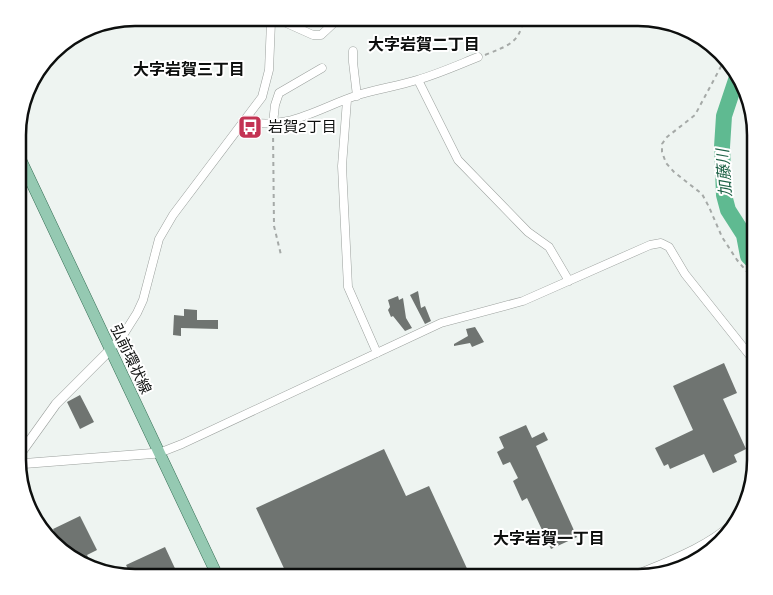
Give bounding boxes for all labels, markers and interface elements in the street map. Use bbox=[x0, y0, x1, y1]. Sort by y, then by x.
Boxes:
district label: 大字岩賀二丁目 bbox=[368, 35, 480, 54]
district label: 大字岩賀三丁目 bbox=[133, 60, 245, 79]
bus stop icon: 岩賀2丁目 bbox=[237, 114, 263, 140]
place label: 岩賀2丁目 bbox=[268, 118, 337, 136]
water label: 加藤川 bbox=[713, 146, 735, 198]
street label: 弘前環状線 bbox=[107, 321, 155, 397]
district label: 大字岩賀一丁目 bbox=[493, 529, 605, 548]

